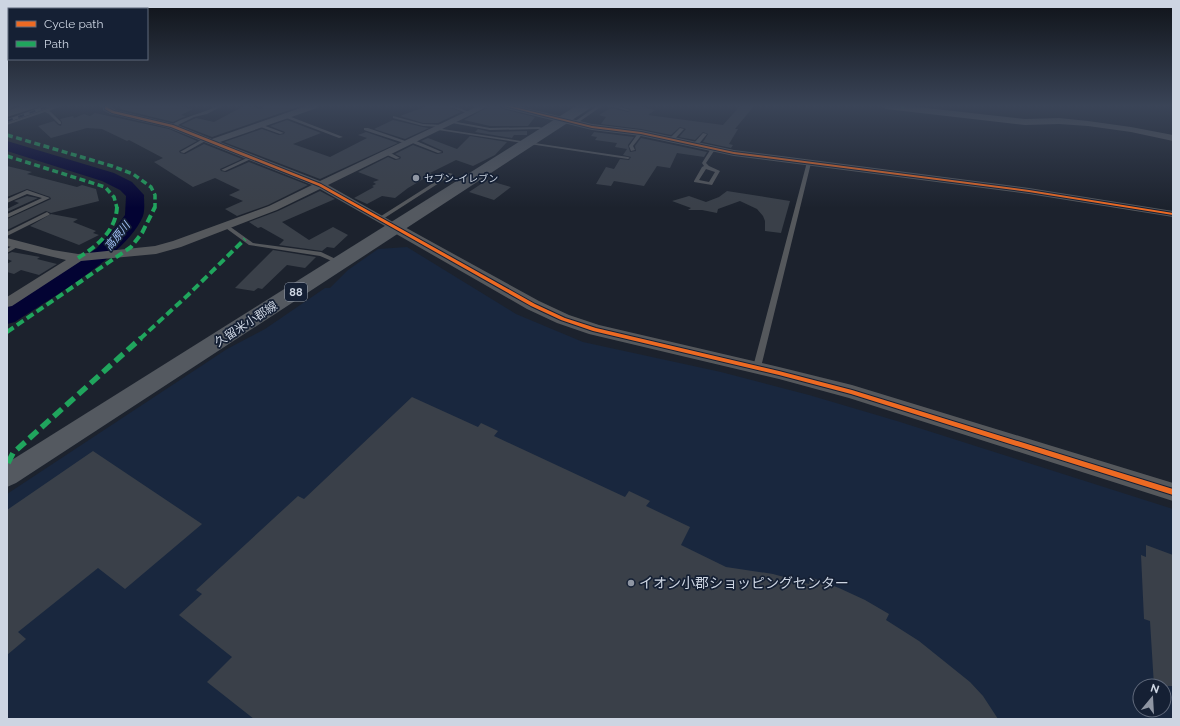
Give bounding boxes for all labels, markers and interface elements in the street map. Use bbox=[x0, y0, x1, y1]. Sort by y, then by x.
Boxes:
legend bbox=[8, 8, 148, 60]
text: Cycle path bbox=[44, 17, 103, 31]
text: Path bbox=[44, 37, 69, 51]
marker: セブン-イレブン bbox=[411, 173, 421, 183]
place label: セブン-イレブン bbox=[424, 173, 498, 184]
water label: 高原川 bbox=[102, 219, 133, 253]
road number: 88 bbox=[285, 283, 307, 301]
street label: 久留米小郡線 bbox=[212, 299, 280, 349]
place label: イオン小郡ショッピングセンター bbox=[639, 575, 849, 591]
marker: イオン小郡ショッピングセンター bbox=[626, 578, 636, 588]
north arrow bbox=[1132, 678, 1172, 718]
text: N bbox=[1149, 681, 1161, 696]

